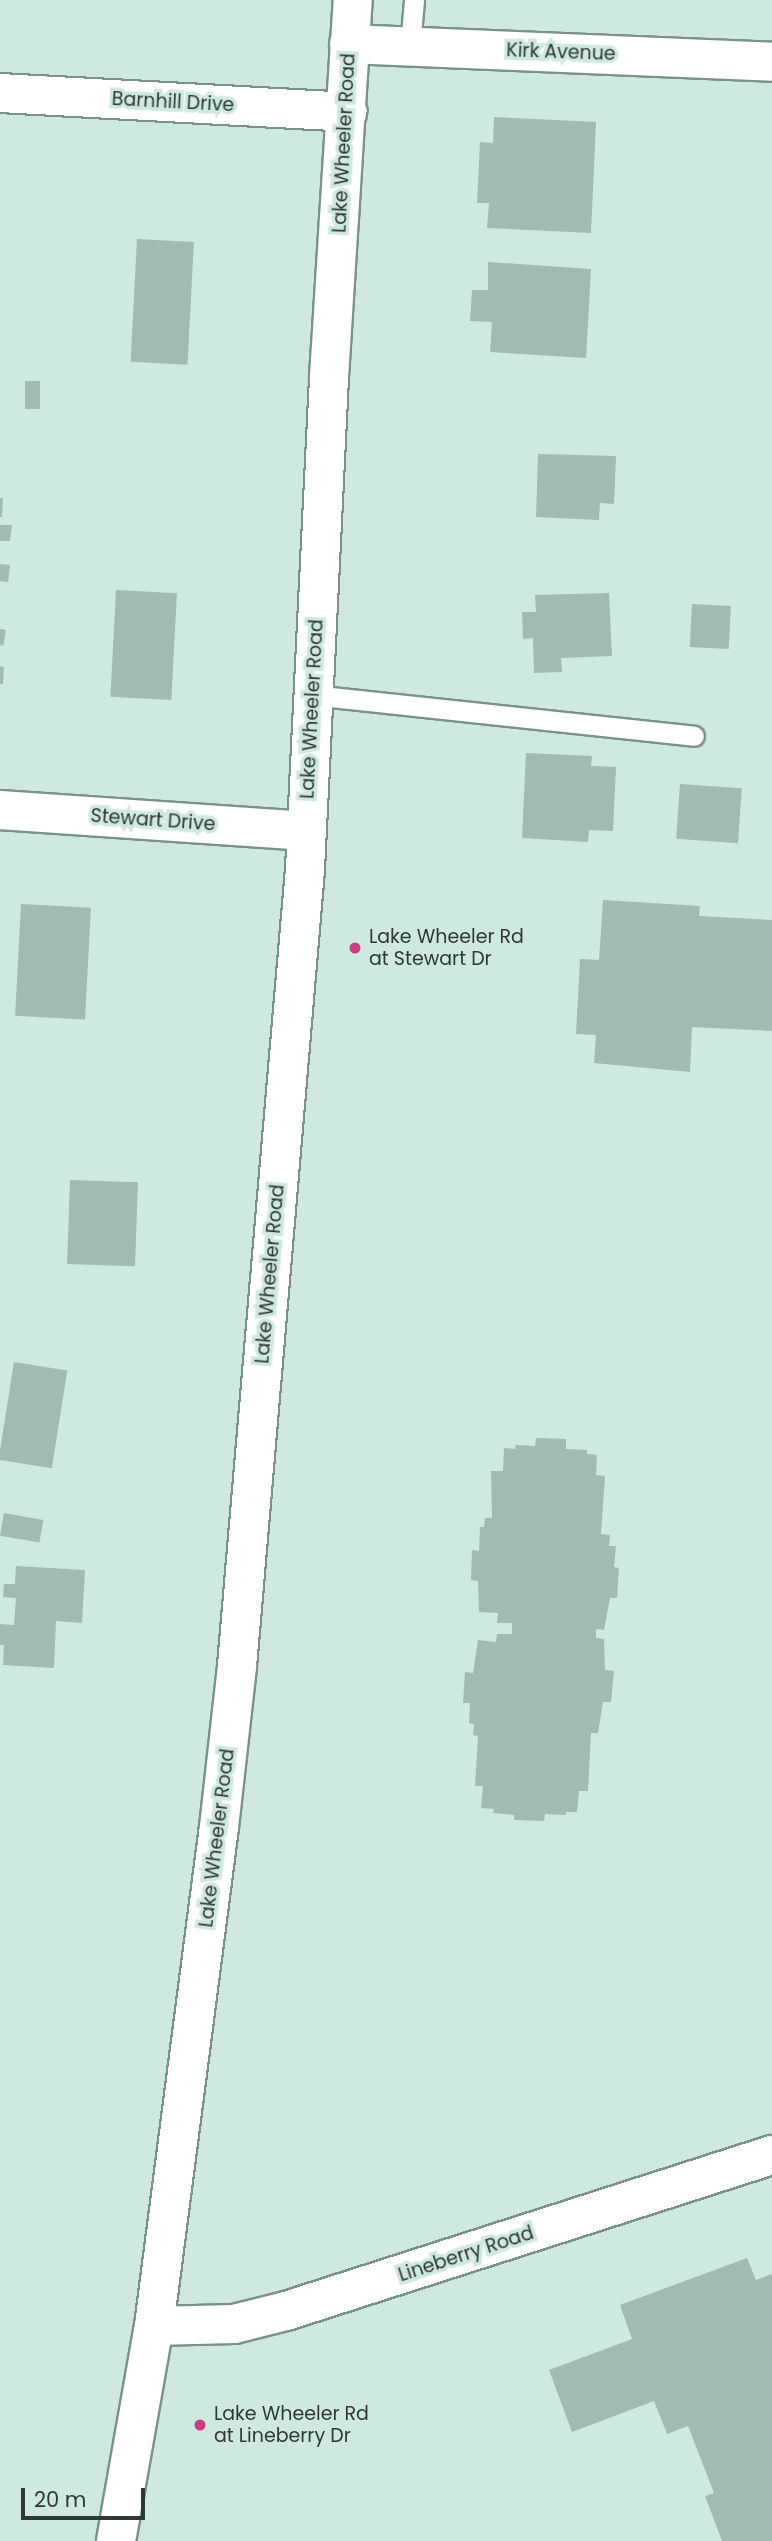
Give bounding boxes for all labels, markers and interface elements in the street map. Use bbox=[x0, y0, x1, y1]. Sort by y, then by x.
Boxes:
street label: Kirk Avenue bbox=[506, 39, 616, 65]
street label: Lake Wheeler Road bbox=[328, 53, 360, 233]
street label: Barnhill Drive bbox=[111, 87, 235, 117]
street label: Lake Wheeler Road bbox=[296, 619, 328, 799]
street label: Stewart Drive bbox=[90, 804, 216, 836]
place label: Lake Wheeler Rd at Stewart Dr bbox=[369, 926, 524, 970]
marker: Lake Wheeler Rd at Stewart Dr bbox=[347, 940, 363, 956]
street label: Lake Wheeler Road bbox=[251, 1183, 289, 1365]
street label: Lake Wheeler Road bbox=[195, 1747, 239, 1929]
street label: Lineberry Road bbox=[396, 2221, 536, 2287]
place label: Lake Wheeler Rd at Lineberry Dr bbox=[214, 2403, 369, 2447]
marker: Lake Wheeler Rd at Lineberry Dr bbox=[192, 2417, 208, 2433]
scale bar bbox=[24, 2474, 149, 2518]
text: 20 m bbox=[34, 2485, 87, 2514]

